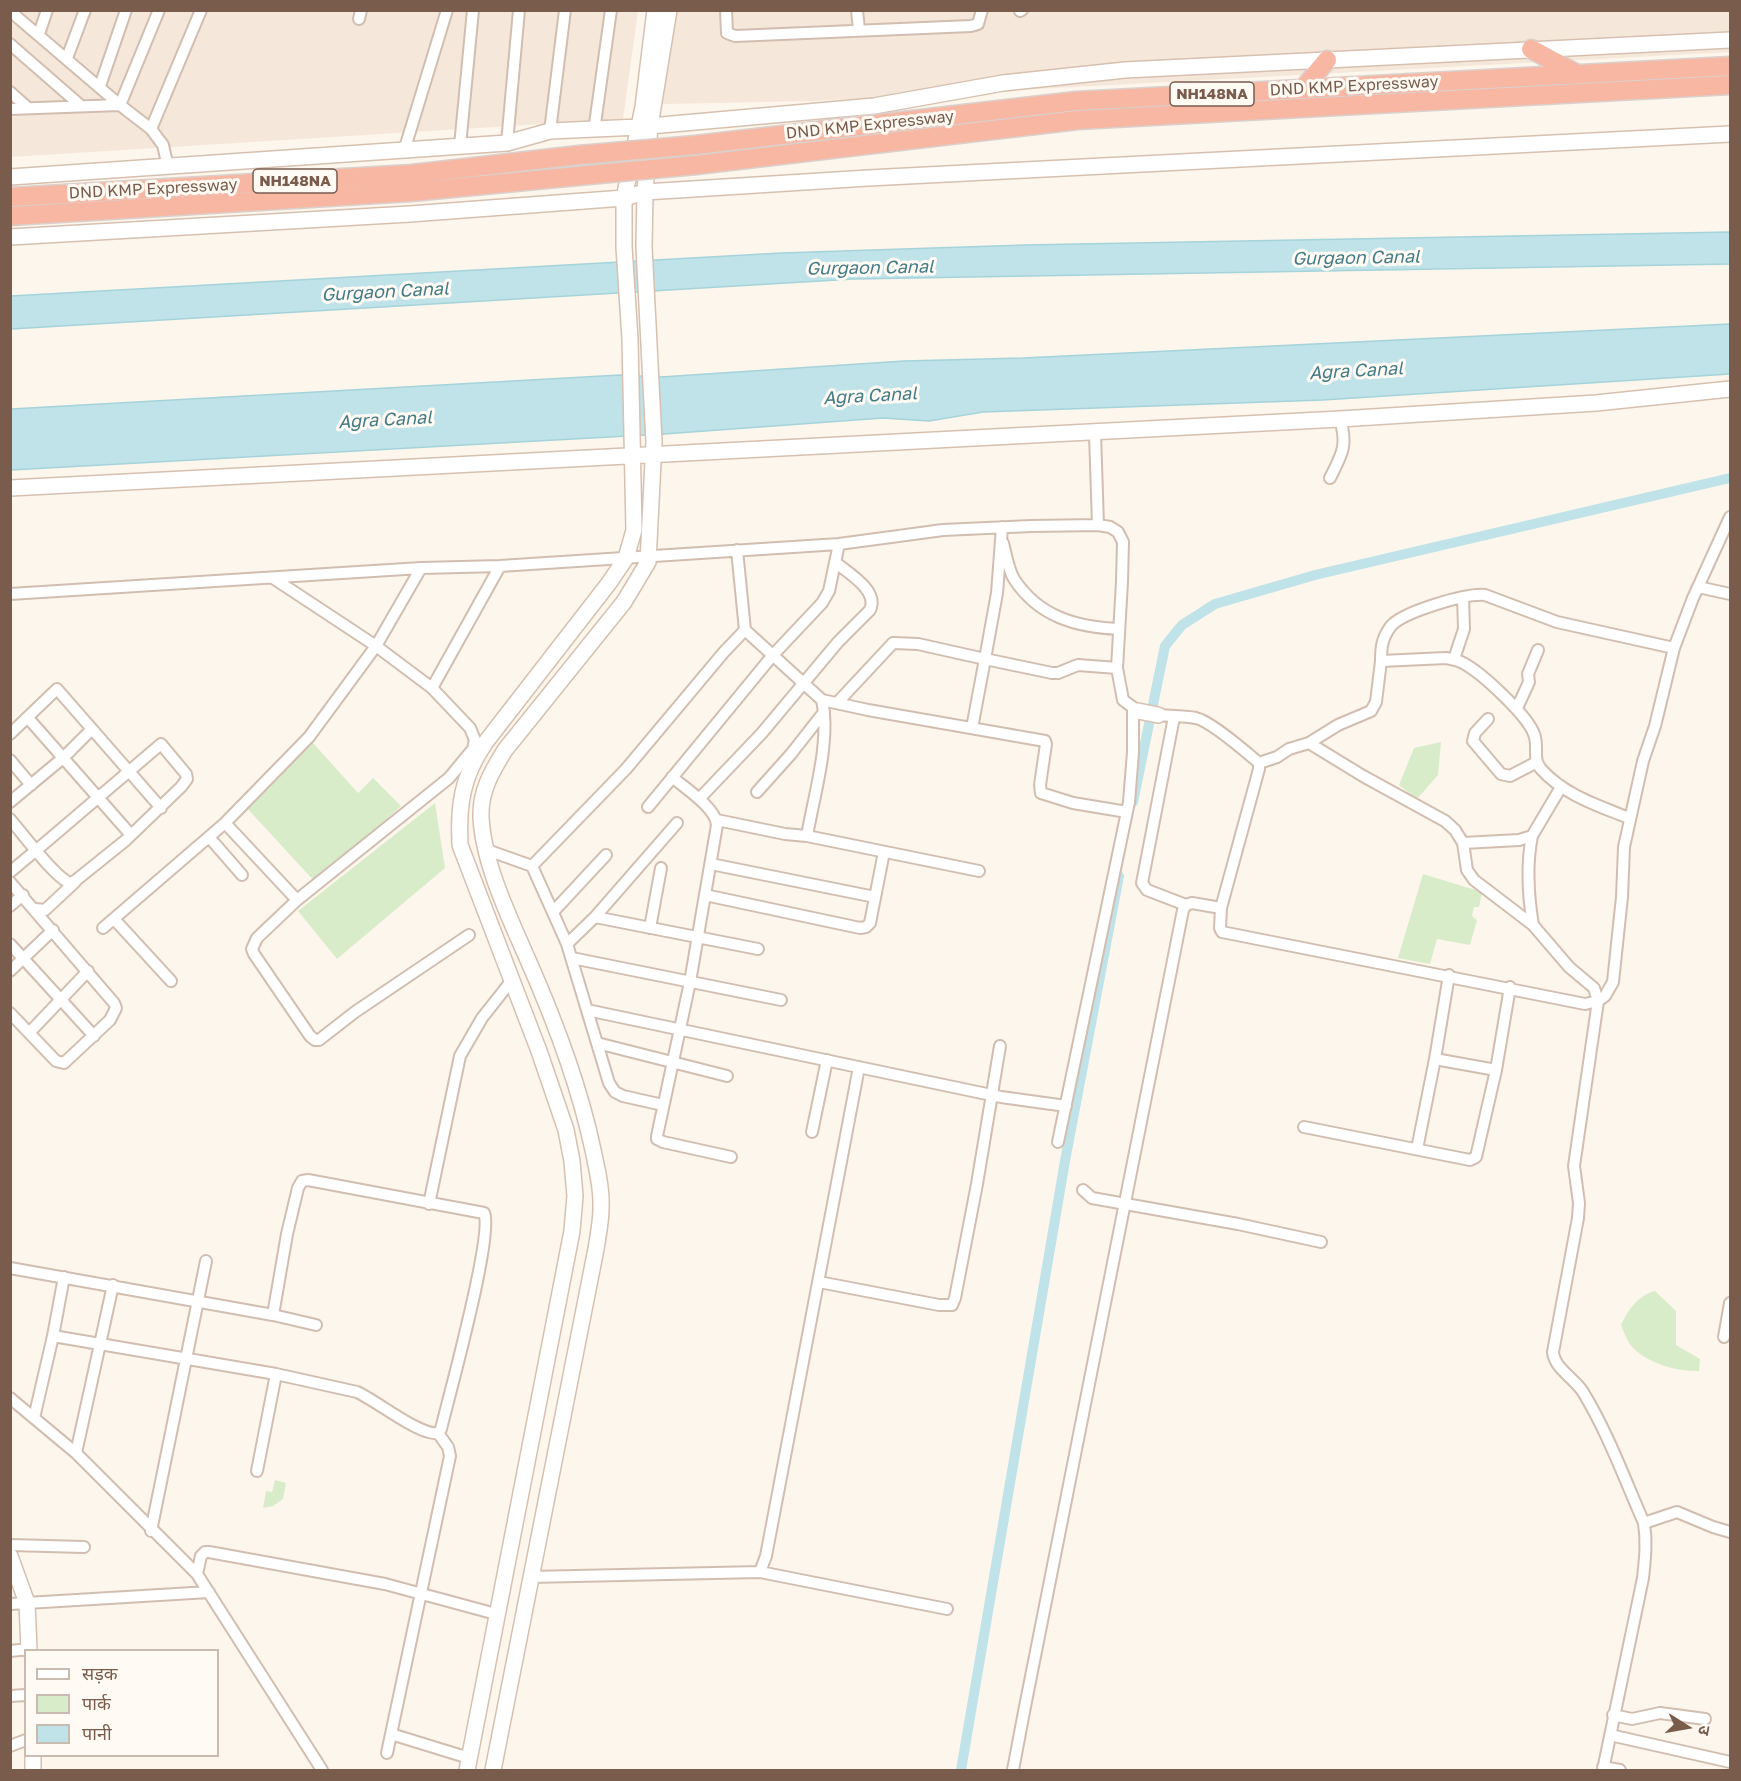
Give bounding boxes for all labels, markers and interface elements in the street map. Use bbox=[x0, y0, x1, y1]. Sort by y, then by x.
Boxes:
street label: DND KMP Expressway bbox=[1269, 72, 1439, 100]
road number: NH148NA bbox=[1170, 82, 1254, 106]
street label: DND KMP Expressway bbox=[785, 107, 955, 143]
road number: NH148NA bbox=[253, 169, 337, 193]
street label: DND KMP Expressway bbox=[68, 175, 238, 203]
water label: Gurgaon Canal bbox=[1292, 246, 1420, 270]
water label: Gurgaon Canal bbox=[806, 256, 934, 280]
water label: Gurgaon Canal bbox=[321, 278, 449, 306]
water label: Agra Canal bbox=[1309, 358, 1403, 384]
water label: Agra Canal bbox=[823, 383, 917, 409]
water label: Agra Canal bbox=[338, 407, 432, 433]
legend bbox=[24, 1649, 219, 1757]
text: सड़क bbox=[82, 1662, 118, 1684]
text: पार्क bbox=[82, 1692, 111, 1714]
north arrow bbox=[1657, 1697, 1717, 1757]
text: पानी bbox=[82, 1722, 112, 1744]
text: उ bbox=[1694, 1724, 1715, 1737]

